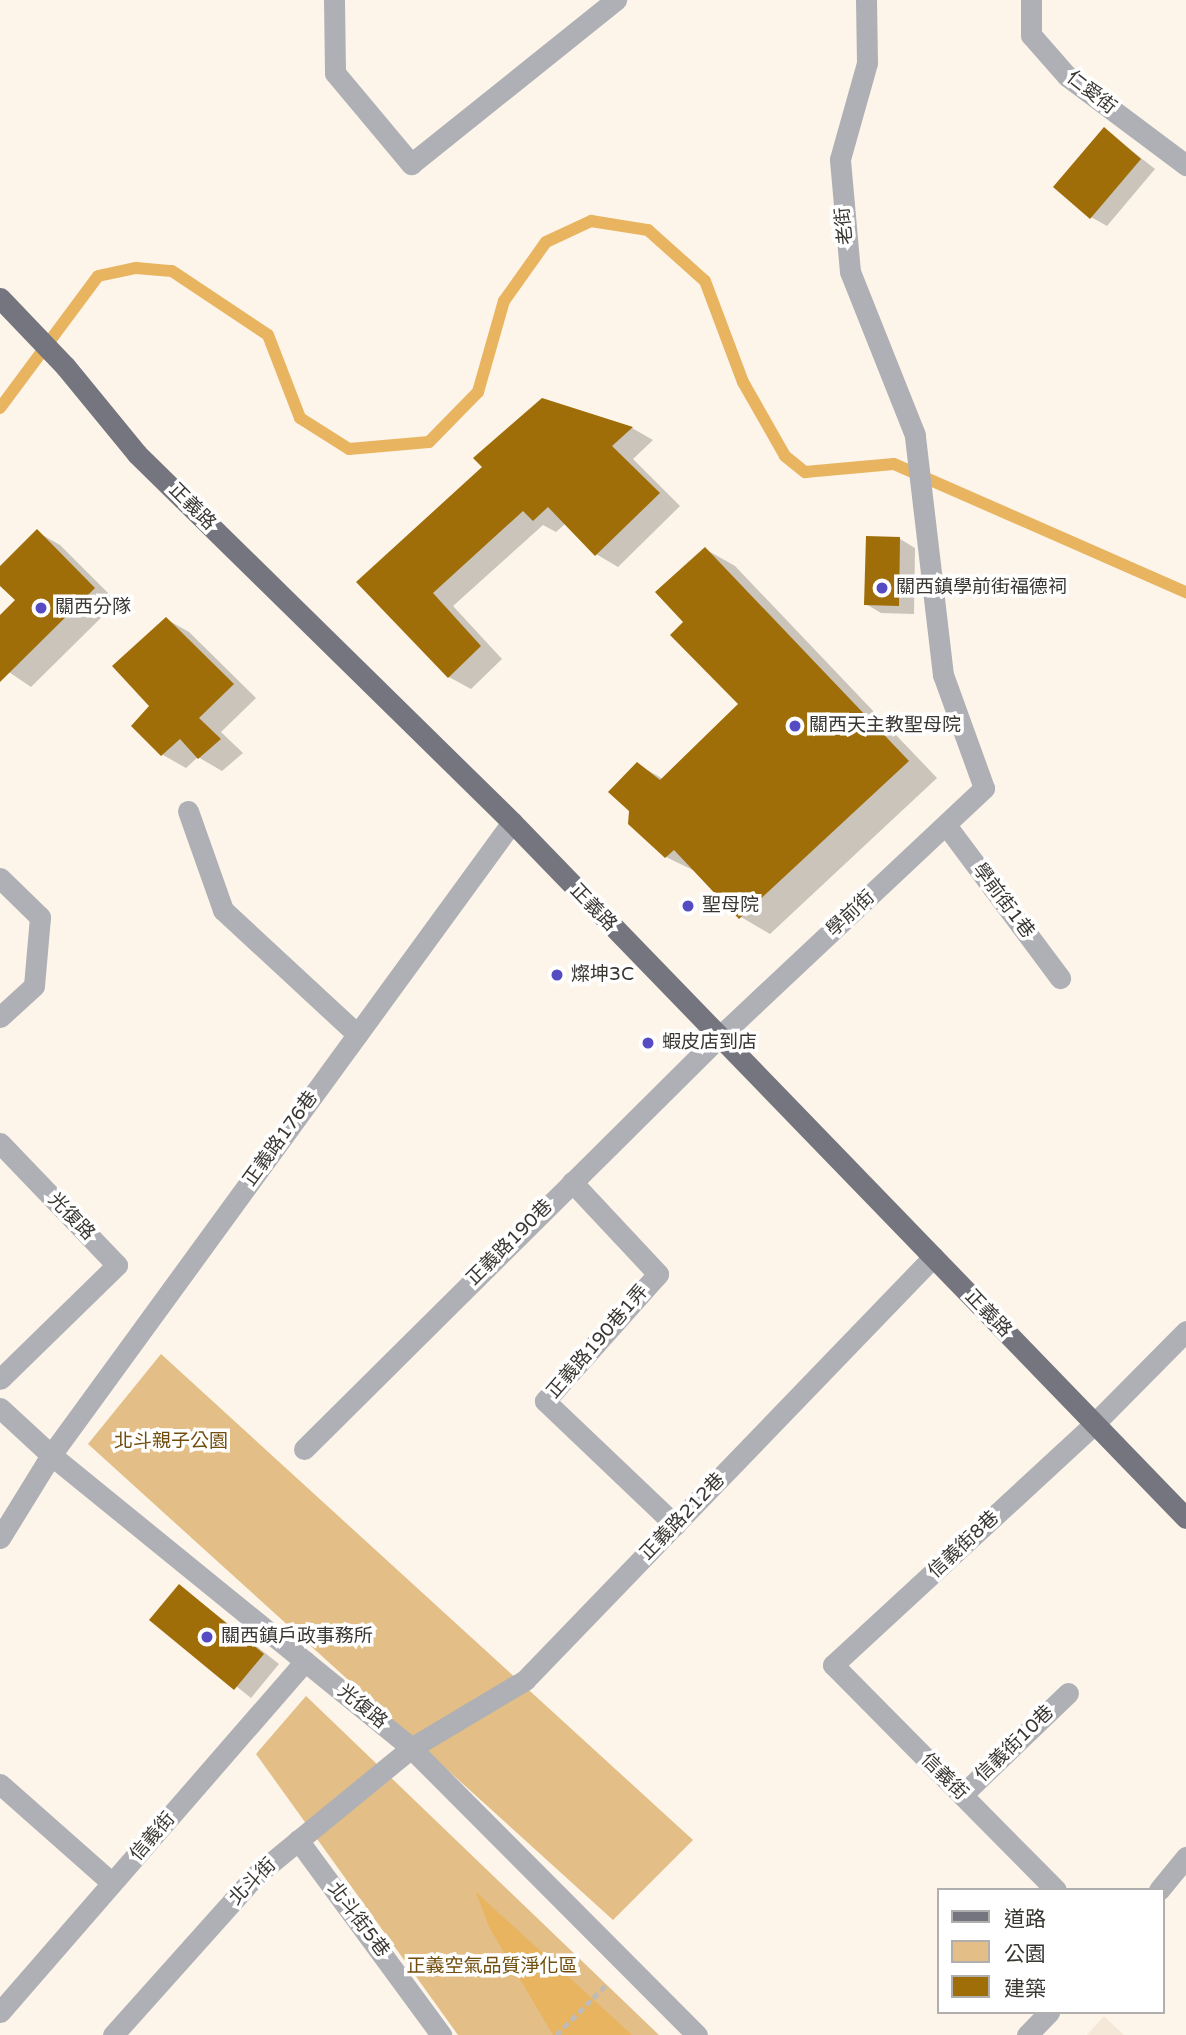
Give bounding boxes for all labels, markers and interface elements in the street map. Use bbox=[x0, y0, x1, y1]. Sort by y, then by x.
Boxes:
street label: 仁愛街 bbox=[1062, 66, 1120, 120]
street label: 老街 bbox=[832, 206, 858, 246]
street label: 正義路 bbox=[164, 479, 220, 535]
place label: 關西鎮學前街福德祠 bbox=[896, 577, 1067, 599]
marker: 關西鎮學前街福德祠 bbox=[874, 580, 890, 596]
place label: 關西分隊 bbox=[55, 597, 131, 619]
marker: 關西分隊 bbox=[33, 600, 49, 616]
place label: 關西天主教聖母院 bbox=[809, 715, 961, 737]
marker: 關西天主教聖母院 bbox=[787, 718, 803, 734]
street label: 學前街1巷 bbox=[967, 859, 1039, 943]
street label: 正義路 bbox=[565, 880, 621, 936]
street label: 學前街 bbox=[822, 886, 880, 942]
place label: 聖母院 bbox=[702, 895, 759, 917]
marker: 聖母院 bbox=[680, 898, 696, 914]
place label: 燦坤3C bbox=[571, 964, 634, 986]
marker: 燦坤3C bbox=[549, 967, 565, 983]
place label: 蝦皮店到店 bbox=[662, 1032, 757, 1054]
marker: 蝦皮店到店 bbox=[640, 1035, 656, 1051]
street label: 正義路176巷 bbox=[239, 1087, 323, 1191]
street label: 光復路 bbox=[43, 1189, 99, 1245]
street label: 正義路190巷 bbox=[462, 1195, 558, 1291]
street label: 正義路190巷1弄 bbox=[543, 1281, 653, 1403]
street label: 正義路 bbox=[960, 1286, 1016, 1342]
park label: 北斗親子公園 bbox=[114, 1431, 228, 1453]
street label: 正義路212巷 bbox=[636, 1469, 730, 1565]
street label: 信義街8巷 bbox=[924, 1507, 1004, 1583]
place label: 關西鎮戶政事務所 bbox=[221, 1626, 373, 1648]
marker: 關西鎮戶政事務所 bbox=[199, 1629, 215, 1645]
street label: 光復路 bbox=[333, 1680, 391, 1734]
street label: 信義街10巷 bbox=[971, 1701, 1059, 1787]
street label: 信義街 bbox=[916, 1749, 972, 1805]
street label: 信義街 bbox=[126, 1808, 180, 1866]
street label: 北斗街 bbox=[225, 1854, 281, 1910]
street label: 北斗街5巷 bbox=[322, 1878, 394, 1962]
legend bbox=[937, 1888, 1165, 2014]
text: 道路 bbox=[1004, 1907, 1046, 1932]
text: 公園 bbox=[1004, 1942, 1046, 1967]
park label: 正義空氣品質淨化區 bbox=[407, 1956, 577, 1978]
text: 建築 bbox=[1004, 1977, 1046, 2002]

